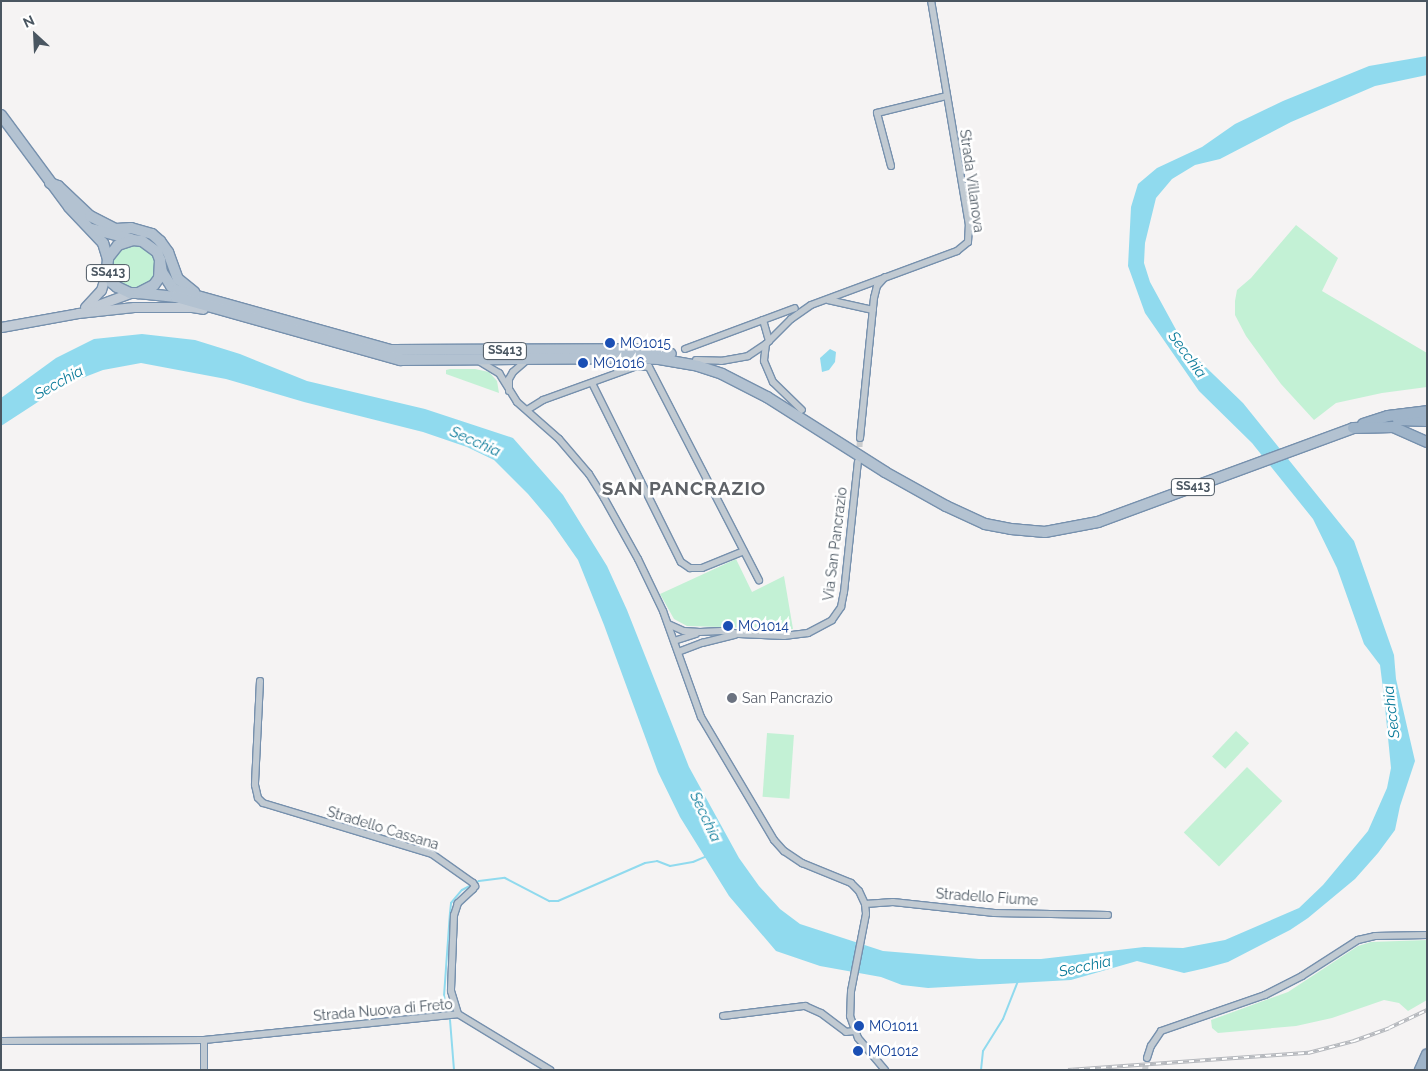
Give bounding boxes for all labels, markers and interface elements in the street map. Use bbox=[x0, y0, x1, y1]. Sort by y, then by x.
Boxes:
north arrow bbox=[10, 10, 60, 60]
text: N bbox=[20, 12, 37, 31]
street label: Strada Villanova bbox=[956, 128, 988, 234]
road number: SS413 bbox=[86, 264, 130, 282]
water label: Secchia bbox=[1164, 328, 1210, 382]
place label: MO1015 bbox=[620, 335, 671, 351]
marker: MO1015 bbox=[604, 337, 616, 349]
road number: SS413 bbox=[482, 342, 528, 361]
place label: MO1016 bbox=[593, 355, 645, 371]
marker: MO1016 bbox=[577, 357, 589, 369]
water label: Secchia bbox=[31, 362, 87, 404]
water label: Secchia bbox=[447, 423, 503, 461]
district label: SAN PANCRAZIO bbox=[600, 478, 768, 500]
road number: SS413 bbox=[1170, 478, 1216, 497]
street label: Via San Pancrazio bbox=[820, 486, 850, 602]
place label: MO1014 bbox=[738, 618, 789, 634]
marker: MO1014 bbox=[722, 620, 734, 632]
water label: Secchia bbox=[1380, 685, 1404, 739]
place label: San Pancrazio bbox=[742, 690, 833, 706]
marker: San Pancrazio bbox=[726, 692, 738, 704]
water label: Secchia bbox=[686, 789, 724, 845]
street label: Stradello Cassana bbox=[325, 803, 441, 853]
street label: Stradello Fiume bbox=[935, 885, 1039, 909]
water label: Secchia bbox=[1057, 953, 1113, 981]
street label: Strada Nuova di Freto bbox=[313, 996, 453, 1024]
place label: MO1011 bbox=[869, 1018, 918, 1034]
marker: MO1011 bbox=[853, 1020, 865, 1032]
place label: MO1012 bbox=[868, 1043, 919, 1059]
marker: MO1012 bbox=[852, 1045, 864, 1057]

